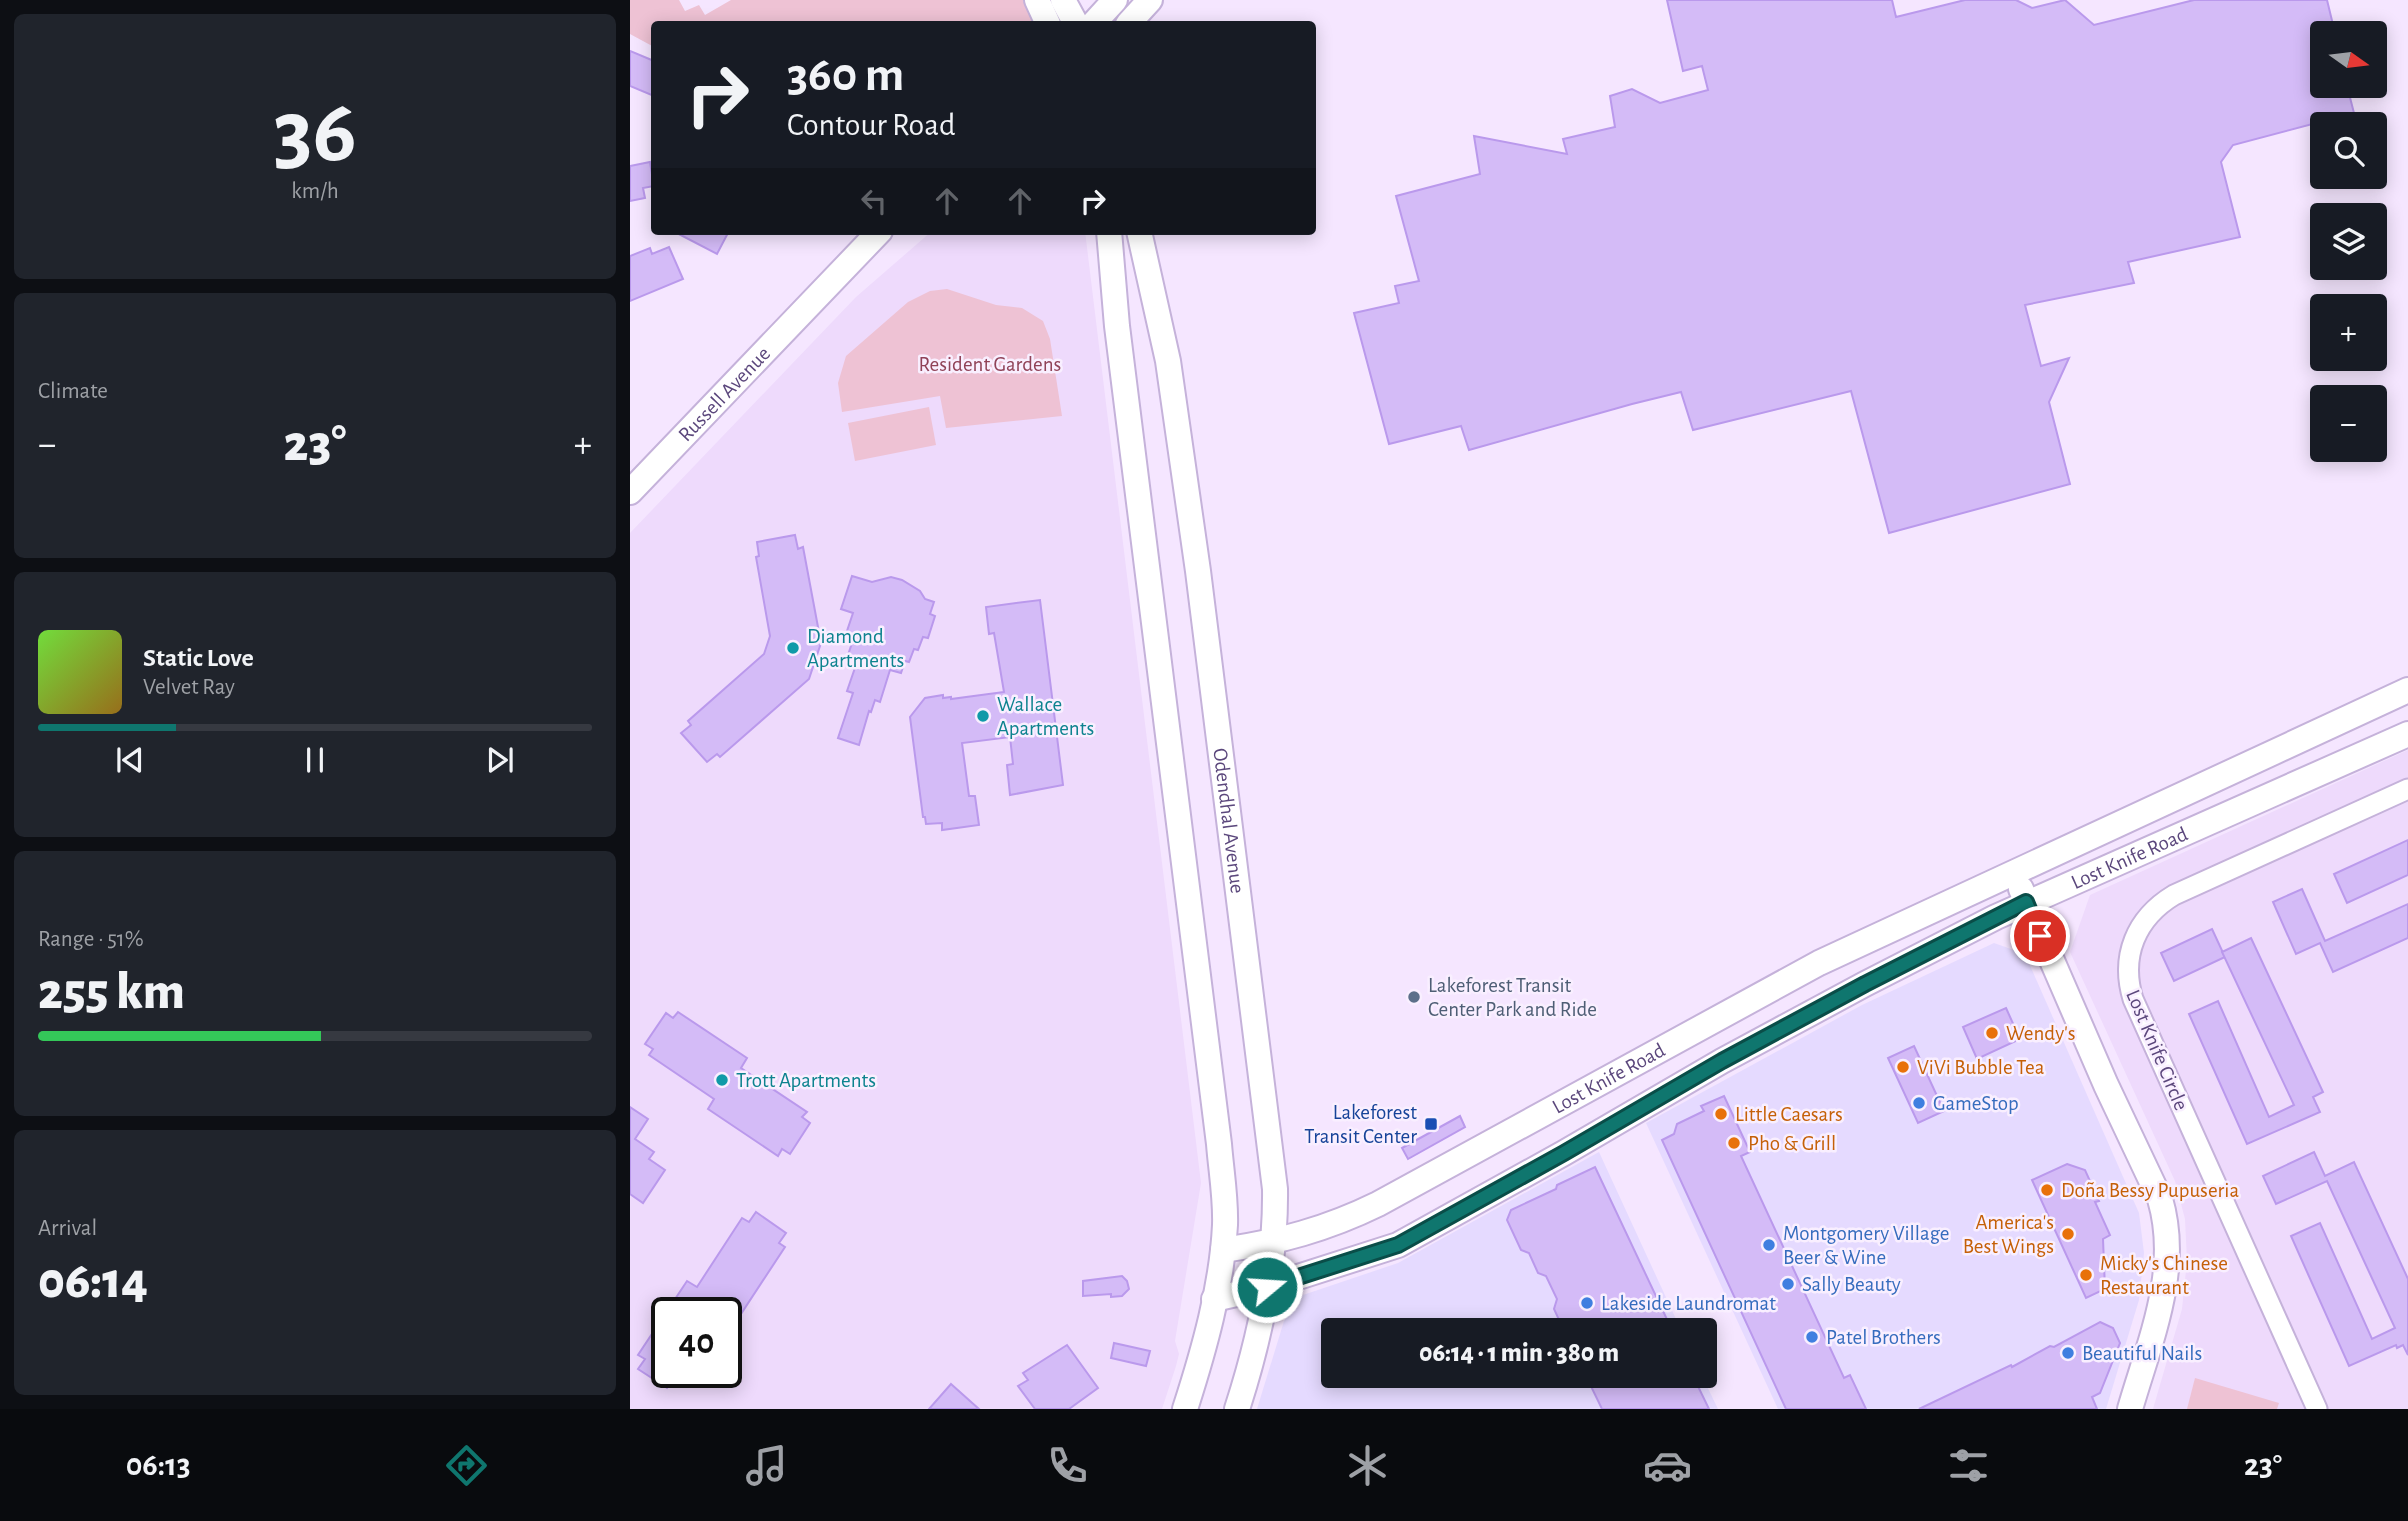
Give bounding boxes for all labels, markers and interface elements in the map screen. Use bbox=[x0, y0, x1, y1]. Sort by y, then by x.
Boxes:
north arrow bbox=[2310, 21, 2387, 98]
map controls bbox=[2310, 21, 2387, 462]
icon: right bbox=[672, 49, 763, 140]
text: 360 m bbox=[787, 51, 904, 100]
text: 36 bbox=[273, 87, 357, 178]
text: Contour Road bbox=[787, 109, 956, 141]
button: search bbox=[2310, 112, 2387, 189]
text: km/h bbox=[291, 180, 339, 203]
icon: left bbox=[855, 182, 893, 220]
icon: ahead bbox=[928, 182, 966, 220]
icon: ahead bbox=[1001, 182, 1039, 220]
icon: right bbox=[1074, 182, 1112, 220]
button: layers bbox=[2310, 203, 2387, 280]
button: + bbox=[2310, 294, 2387, 371]
street label: Russell Avenue bbox=[674, 342, 774, 445]
park label: Resident Gardens bbox=[919, 354, 1061, 375]
text: Climate bbox=[38, 380, 108, 403]
button: − bbox=[2310, 385, 2387, 462]
text: 23° bbox=[284, 418, 346, 470]
text: − bbox=[38, 426, 56, 464]
text: + bbox=[574, 426, 592, 464]
place label: Diamond Apartments bbox=[807, 626, 904, 671]
marker: Diamond Apartments bbox=[785, 640, 801, 656]
text: Static Love bbox=[143, 645, 254, 671]
text: Velvet Ray bbox=[143, 676, 235, 699]
place label: Wallace Apartments bbox=[997, 694, 1094, 739]
marker: Wallace Apartments bbox=[975, 708, 991, 724]
icon: previous bbox=[111, 741, 149, 779]
icon: pause bbox=[296, 741, 334, 779]
icon: next bbox=[481, 741, 519, 779]
street label: Odendhal Avenue bbox=[1210, 747, 1249, 895]
street label: Lost Knife Road bbox=[2068, 823, 2191, 893]
pin bbox=[2010, 906, 2070, 966]
icon: arrive bbox=[2021, 917, 2059, 955]
text: Range · 51% bbox=[38, 928, 144, 951]
text: 255 km bbox=[38, 966, 185, 1018]
place label: Lakeforest Transit Center Park and Ride bbox=[1428, 975, 1597, 1020]
street label: Lost Knife Circle bbox=[2122, 987, 2192, 1113]
marker: Lakeforest Transit Center Park and Ride bbox=[1406, 989, 1422, 1005]
place label: Wendy's bbox=[2006, 1023, 2075, 1044]
marker: Wendy's bbox=[1984, 1025, 2000, 1041]
street label: Lost Knife Road bbox=[1549, 1039, 1668, 1117]
place label: ViVi Bubble Tea bbox=[1917, 1057, 2045, 1078]
marker: ViVi Bubble Tea bbox=[1895, 1059, 1911, 1075]
place label: Trott Apartments bbox=[736, 1070, 876, 1091]
marker: Trott Apartments bbox=[714, 1072, 730, 1088]
place label: GameStop bbox=[1933, 1093, 2019, 1114]
marker: GameStop bbox=[1911, 1095, 1927, 1111]
place label: Lakeforest Transit Center bbox=[1304, 1102, 1417, 1147]
place label: Little Caesars bbox=[1735, 1104, 1843, 1125]
marker: Little Caesars bbox=[1713, 1106, 1729, 1122]
marker: Lakeforest Transit Center bbox=[1423, 1116, 1439, 1132]
place label: Pho & Grill bbox=[1748, 1133, 1836, 1154]
marker: Pho & Grill bbox=[1726, 1135, 1742, 1151]
place label: Doña Bessy Pupuseria bbox=[2061, 1180, 2239, 1201]
marker: Doña Bessy Pupuseria bbox=[2039, 1182, 2055, 1198]
place label: America's Best Wings bbox=[1963, 1212, 2054, 1257]
text: Arrival bbox=[38, 1217, 97, 1240]
place label: Montgomery Village Beer & Wine bbox=[1783, 1223, 1950, 1268]
marker: America's Best Wings bbox=[2060, 1226, 2076, 1242]
marker: Montgomery Village Beer & Wine bbox=[1761, 1237, 1777, 1253]
position arrow bbox=[1230, 1250, 1304, 1324]
place label: Micky's Chinese Restaurant bbox=[2100, 1253, 2228, 1298]
text: 06:14 bbox=[38, 1255, 148, 1307]
marker: Micky's Chinese Restaurant bbox=[2078, 1267, 2094, 1283]
place label: Sally Beauty bbox=[1802, 1274, 1901, 1295]
marker: Sally Beauty bbox=[1780, 1276, 1796, 1292]
place label: Lakeside Laundromat bbox=[1601, 1293, 1776, 1314]
marker: Lakeside Laundromat bbox=[1579, 1295, 1595, 1311]
speed limit sign: 40 bbox=[651, 1297, 742, 1388]
place label: Patel Brothers bbox=[1826, 1327, 1941, 1348]
marker: Patel Brothers bbox=[1804, 1329, 1820, 1345]
text: 06:14 · 1 min · 380 m bbox=[1419, 1340, 1619, 1366]
place label: Beautiful Nails bbox=[2082, 1343, 2202, 1364]
marker: Beautiful Nails bbox=[2060, 1345, 2076, 1361]
icon: directions bbox=[442, 1441, 491, 1490]
icon: music bbox=[742, 1441, 791, 1490]
icon: phone bbox=[1043, 1441, 1092, 1490]
icon: climate bbox=[1343, 1441, 1392, 1490]
icon: car bbox=[1643, 1441, 1692, 1490]
icon: filters bbox=[1944, 1441, 1993, 1490]
text: 06:13 bbox=[126, 1449, 190, 1481]
text: 23° bbox=[2244, 1449, 2282, 1481]

